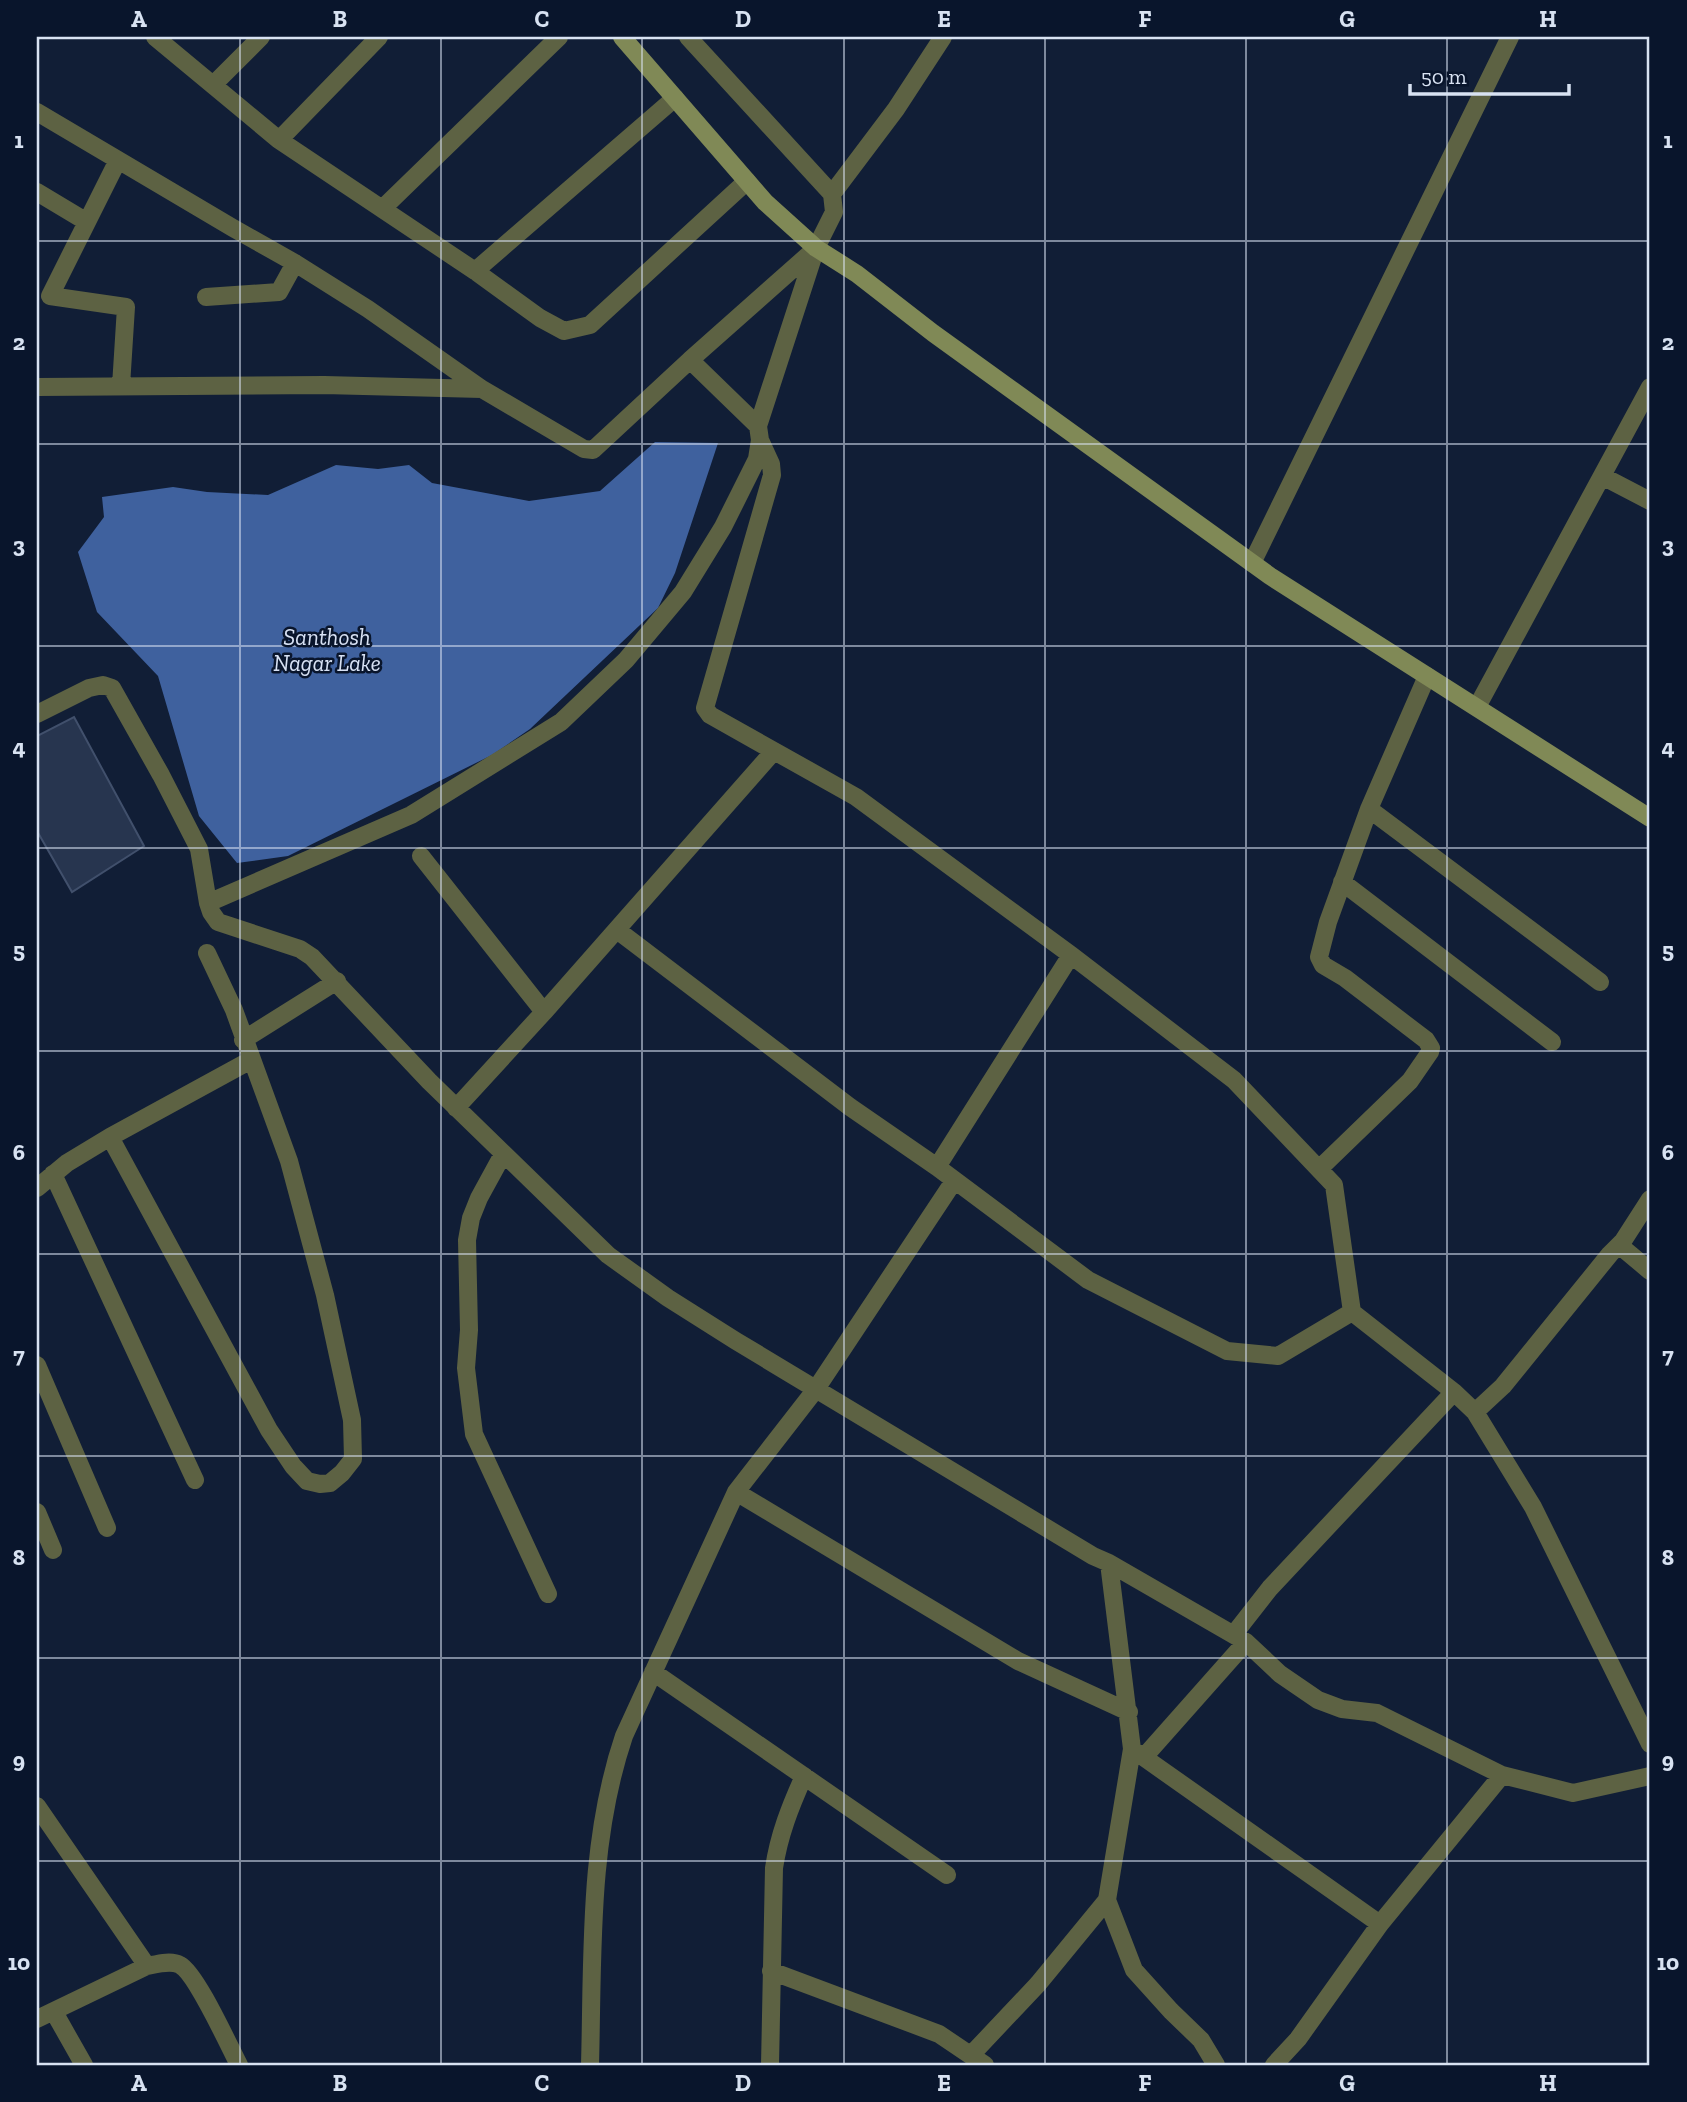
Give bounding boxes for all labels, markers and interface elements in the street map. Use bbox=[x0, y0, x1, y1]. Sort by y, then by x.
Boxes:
text: A bbox=[131, 5, 147, 33]
text: B bbox=[333, 5, 347, 33]
text: C bbox=[535, 5, 549, 33]
text: D bbox=[735, 5, 751, 33]
text: E bbox=[937, 5, 951, 33]
text: F bbox=[1138, 5, 1152, 33]
text: G bbox=[1339, 5, 1355, 33]
text: H bbox=[1539, 5, 1557, 33]
scale bar bbox=[1410, 52, 1570, 96]
text: 50 m bbox=[1421, 64, 1467, 89]
text: 1 bbox=[14, 126, 24, 154]
text: 1 bbox=[1663, 126, 1673, 154]
text: 2 bbox=[13, 328, 25, 356]
text: 2 bbox=[1662, 328, 1674, 356]
text: 3 bbox=[13, 531, 25, 559]
text: 3 bbox=[1662, 531, 1674, 559]
water label: Santhosh Nagar Lake bbox=[273, 623, 381, 677]
text: 4 bbox=[12, 733, 26, 761]
text: 4 bbox=[1661, 733, 1675, 761]
text: 5 bbox=[13, 936, 25, 964]
text: 5 bbox=[1662, 936, 1674, 964]
text: 6 bbox=[13, 1138, 25, 1166]
text: 6 bbox=[1662, 1138, 1674, 1166]
text: 7 bbox=[13, 1341, 25, 1369]
text: 7 bbox=[1662, 1341, 1674, 1369]
text: 8 bbox=[13, 1543, 25, 1571]
text: 8 bbox=[1662, 1543, 1674, 1571]
text: 9 bbox=[13, 1746, 25, 1774]
text: 9 bbox=[1662, 1746, 1674, 1774]
text: 10 bbox=[8, 1948, 30, 1976]
text: 10 bbox=[1657, 1948, 1679, 1976]
text: A bbox=[131, 2069, 147, 2097]
text: B bbox=[333, 2069, 347, 2097]
text: C bbox=[535, 2069, 549, 2097]
text: D bbox=[735, 2069, 751, 2097]
text: E bbox=[937, 2069, 951, 2097]
text: F bbox=[1138, 2069, 1152, 2097]
text: G bbox=[1339, 2069, 1355, 2097]
text: H bbox=[1539, 2069, 1557, 2097]

